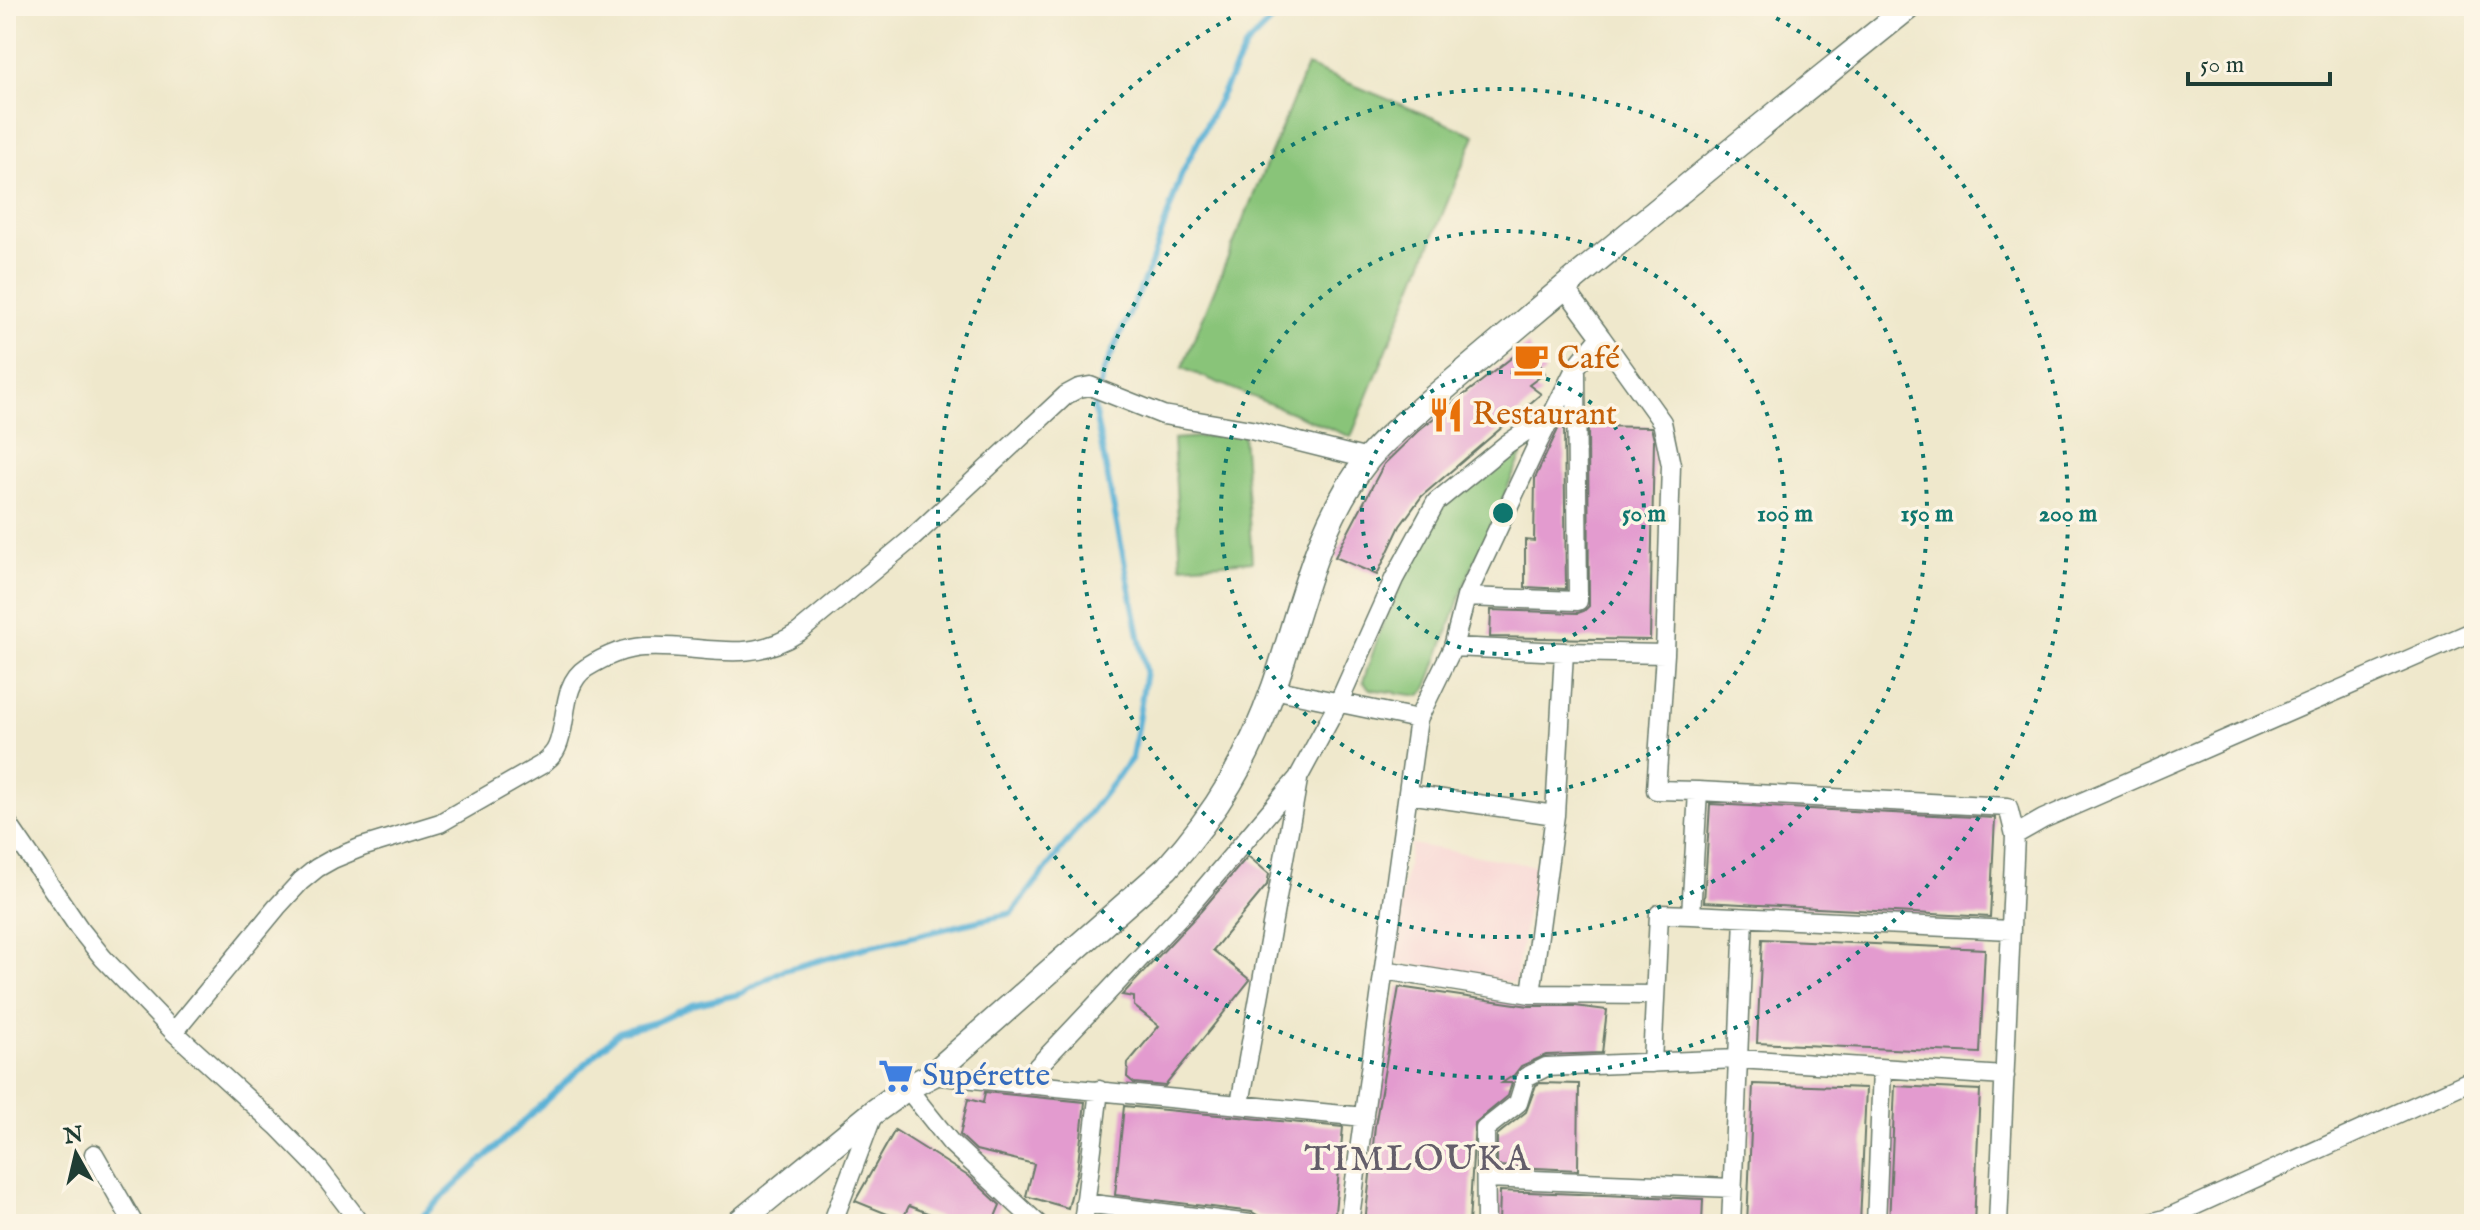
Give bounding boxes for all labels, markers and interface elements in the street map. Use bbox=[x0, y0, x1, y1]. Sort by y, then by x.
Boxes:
scale bar bbox=[2188, 36, 2330, 86]
text: 50 m bbox=[2200, 50, 2244, 81]
place label: Café bbox=[1557, 339, 1620, 380]
cafe icon: Café bbox=[1512, 340, 1550, 378]
place label: Restaurant bbox=[1472, 395, 1617, 436]
restaurant icon: Restaurant bbox=[1427, 396, 1465, 434]
centre of rings bbox=[1489, 499, 1517, 527]
text: 50 m bbox=[1622, 499, 1667, 530]
text: 100 m bbox=[1757, 499, 1814, 530]
text: 150 m bbox=[1900, 499, 1954, 530]
text: 200 m bbox=[2039, 499, 2098, 530]
place label: Supérette bbox=[922, 1056, 1050, 1097]
supermarket icon: Supérette bbox=[877, 1057, 915, 1095]
north arrow bbox=[36, 1114, 116, 1194]
text: N bbox=[61, 1121, 85, 1152]
district label: TIMLOUKA bbox=[1304, 1137, 1532, 1183]

